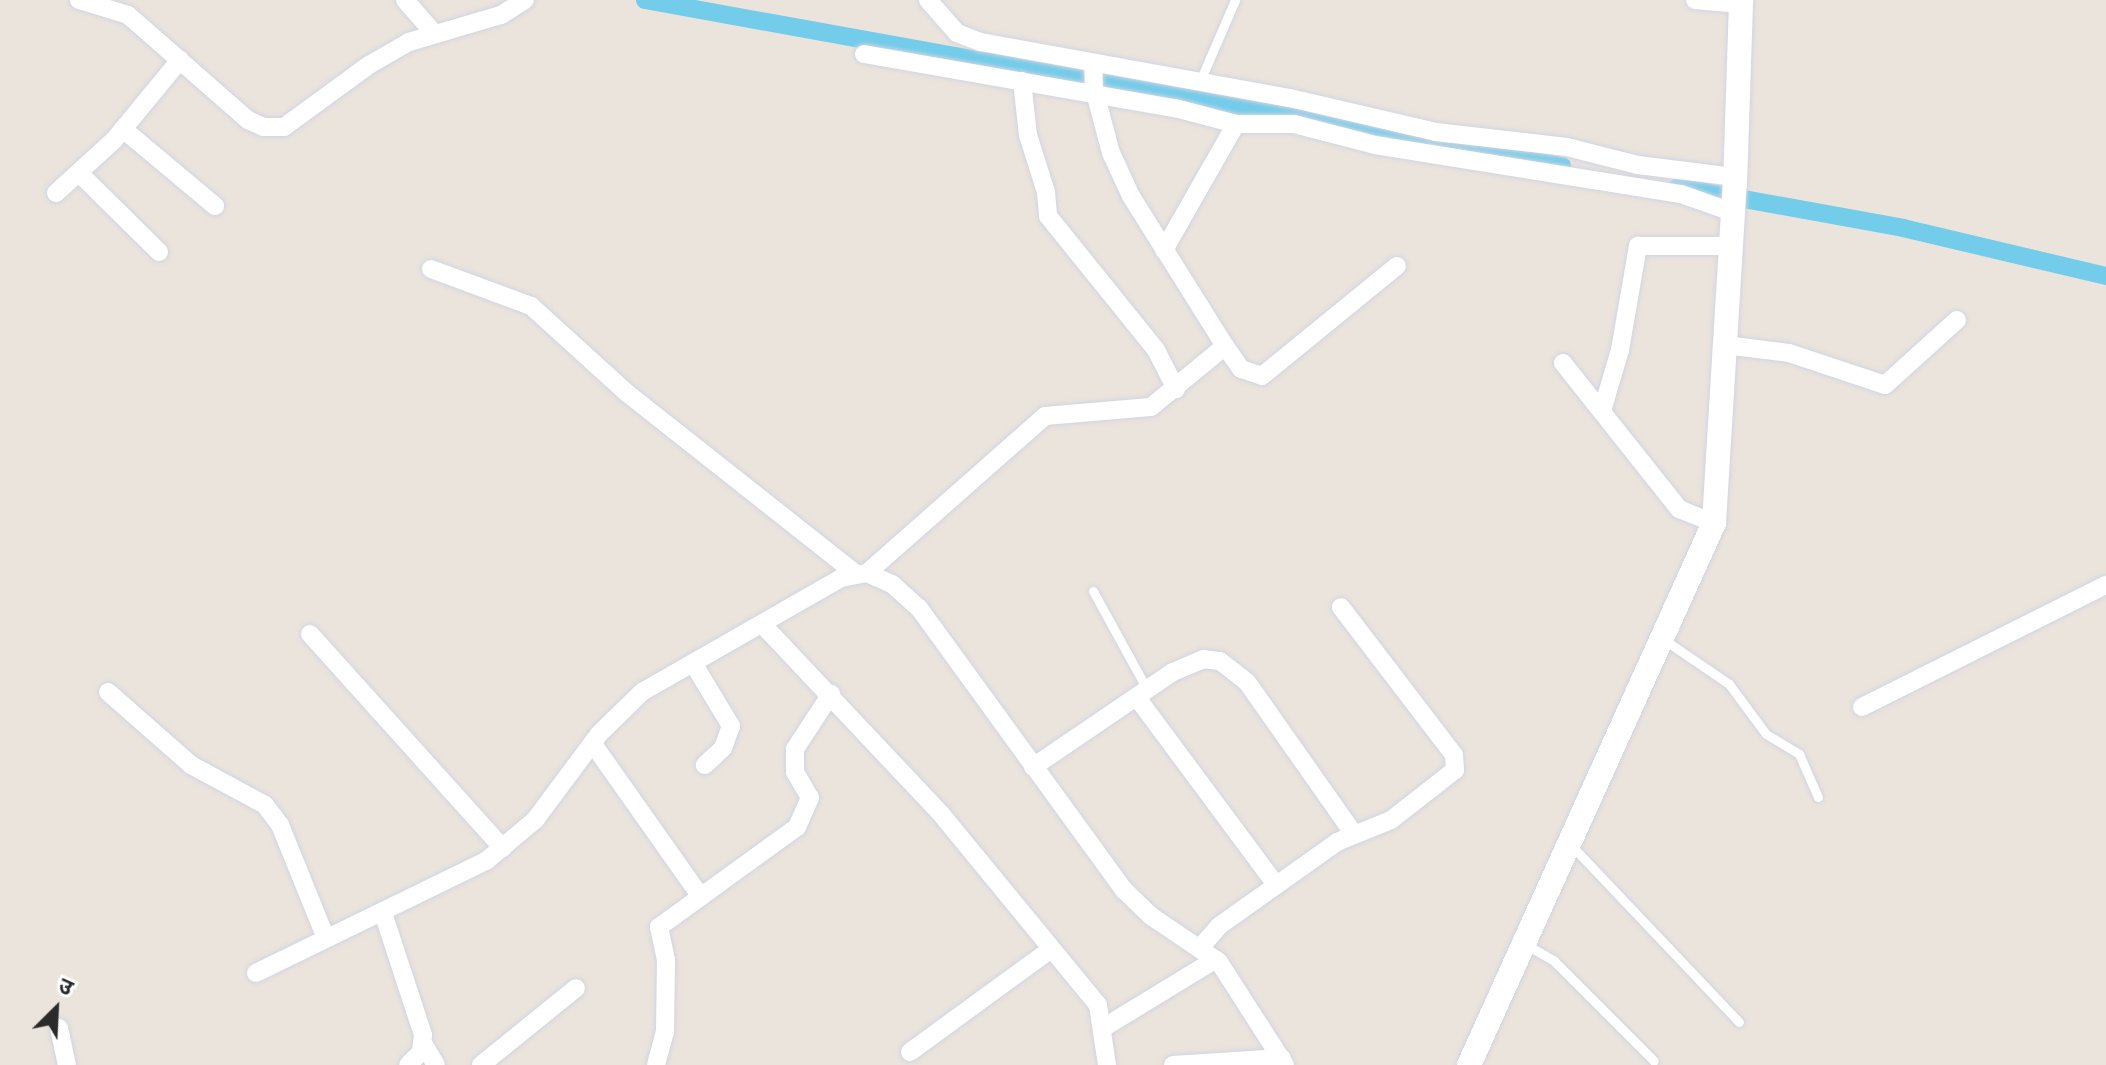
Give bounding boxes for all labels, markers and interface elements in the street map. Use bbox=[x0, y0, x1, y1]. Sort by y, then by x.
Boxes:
north arrow bbox=[16, 969, 96, 1049]
text: उ bbox=[55, 972, 77, 1002]

